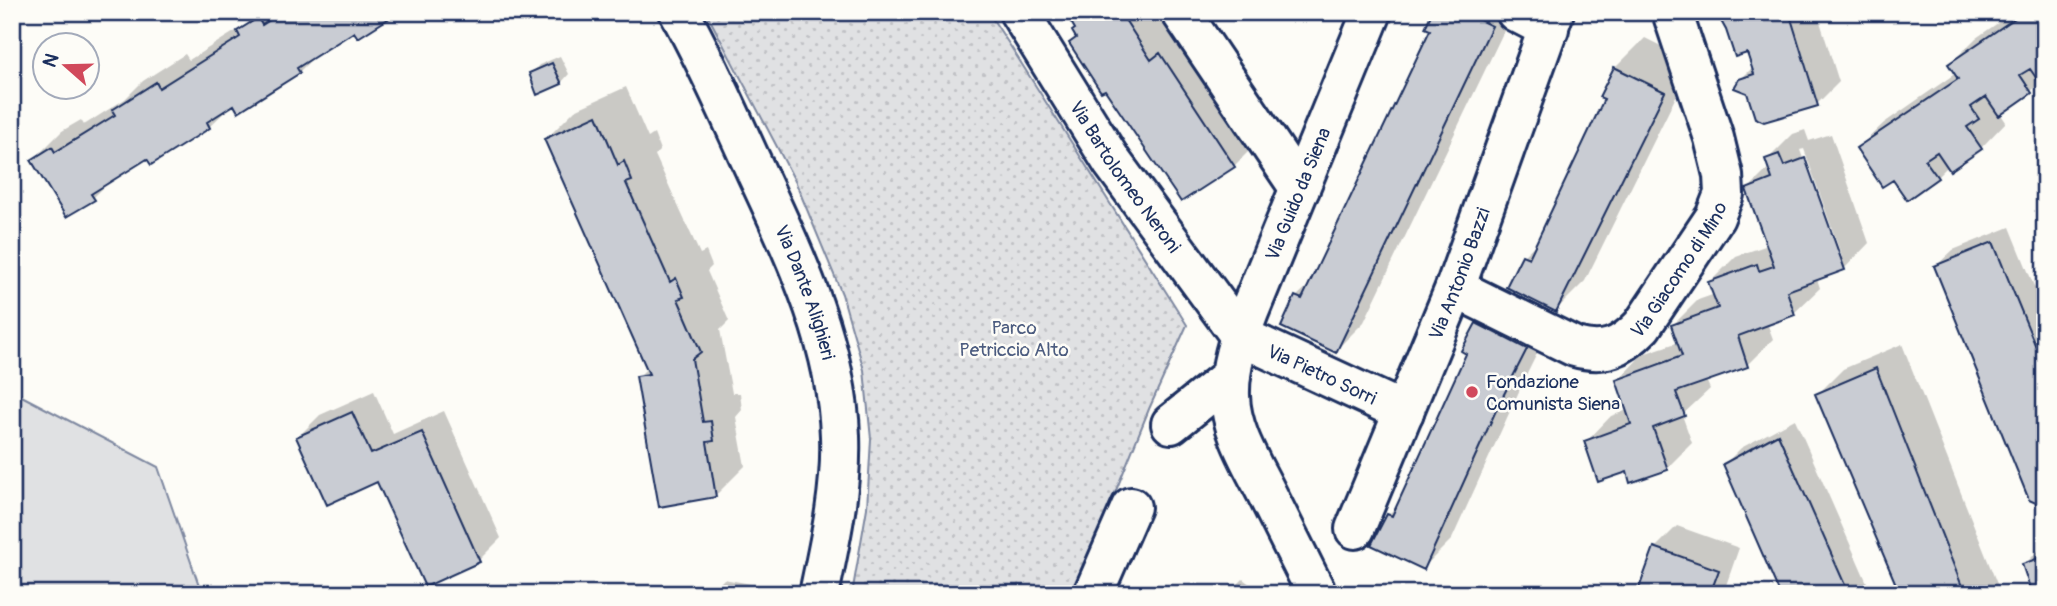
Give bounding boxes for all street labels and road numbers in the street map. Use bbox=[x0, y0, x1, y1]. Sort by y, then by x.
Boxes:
street label: Via Bartolomeo Neroni bbox=[1064, 96, 1186, 258]
street label: Via Guido da Siena bbox=[1260, 124, 1337, 264]
street label: Via Giacomo di Mino bbox=[1626, 199, 1733, 344]
street label: Via Antonio Bazzi bbox=[1424, 204, 1496, 344]
street label: Via Dante Alighieri bbox=[769, 222, 840, 362]
street label: Via Pietro Sorri bbox=[1263, 339, 1380, 411]

